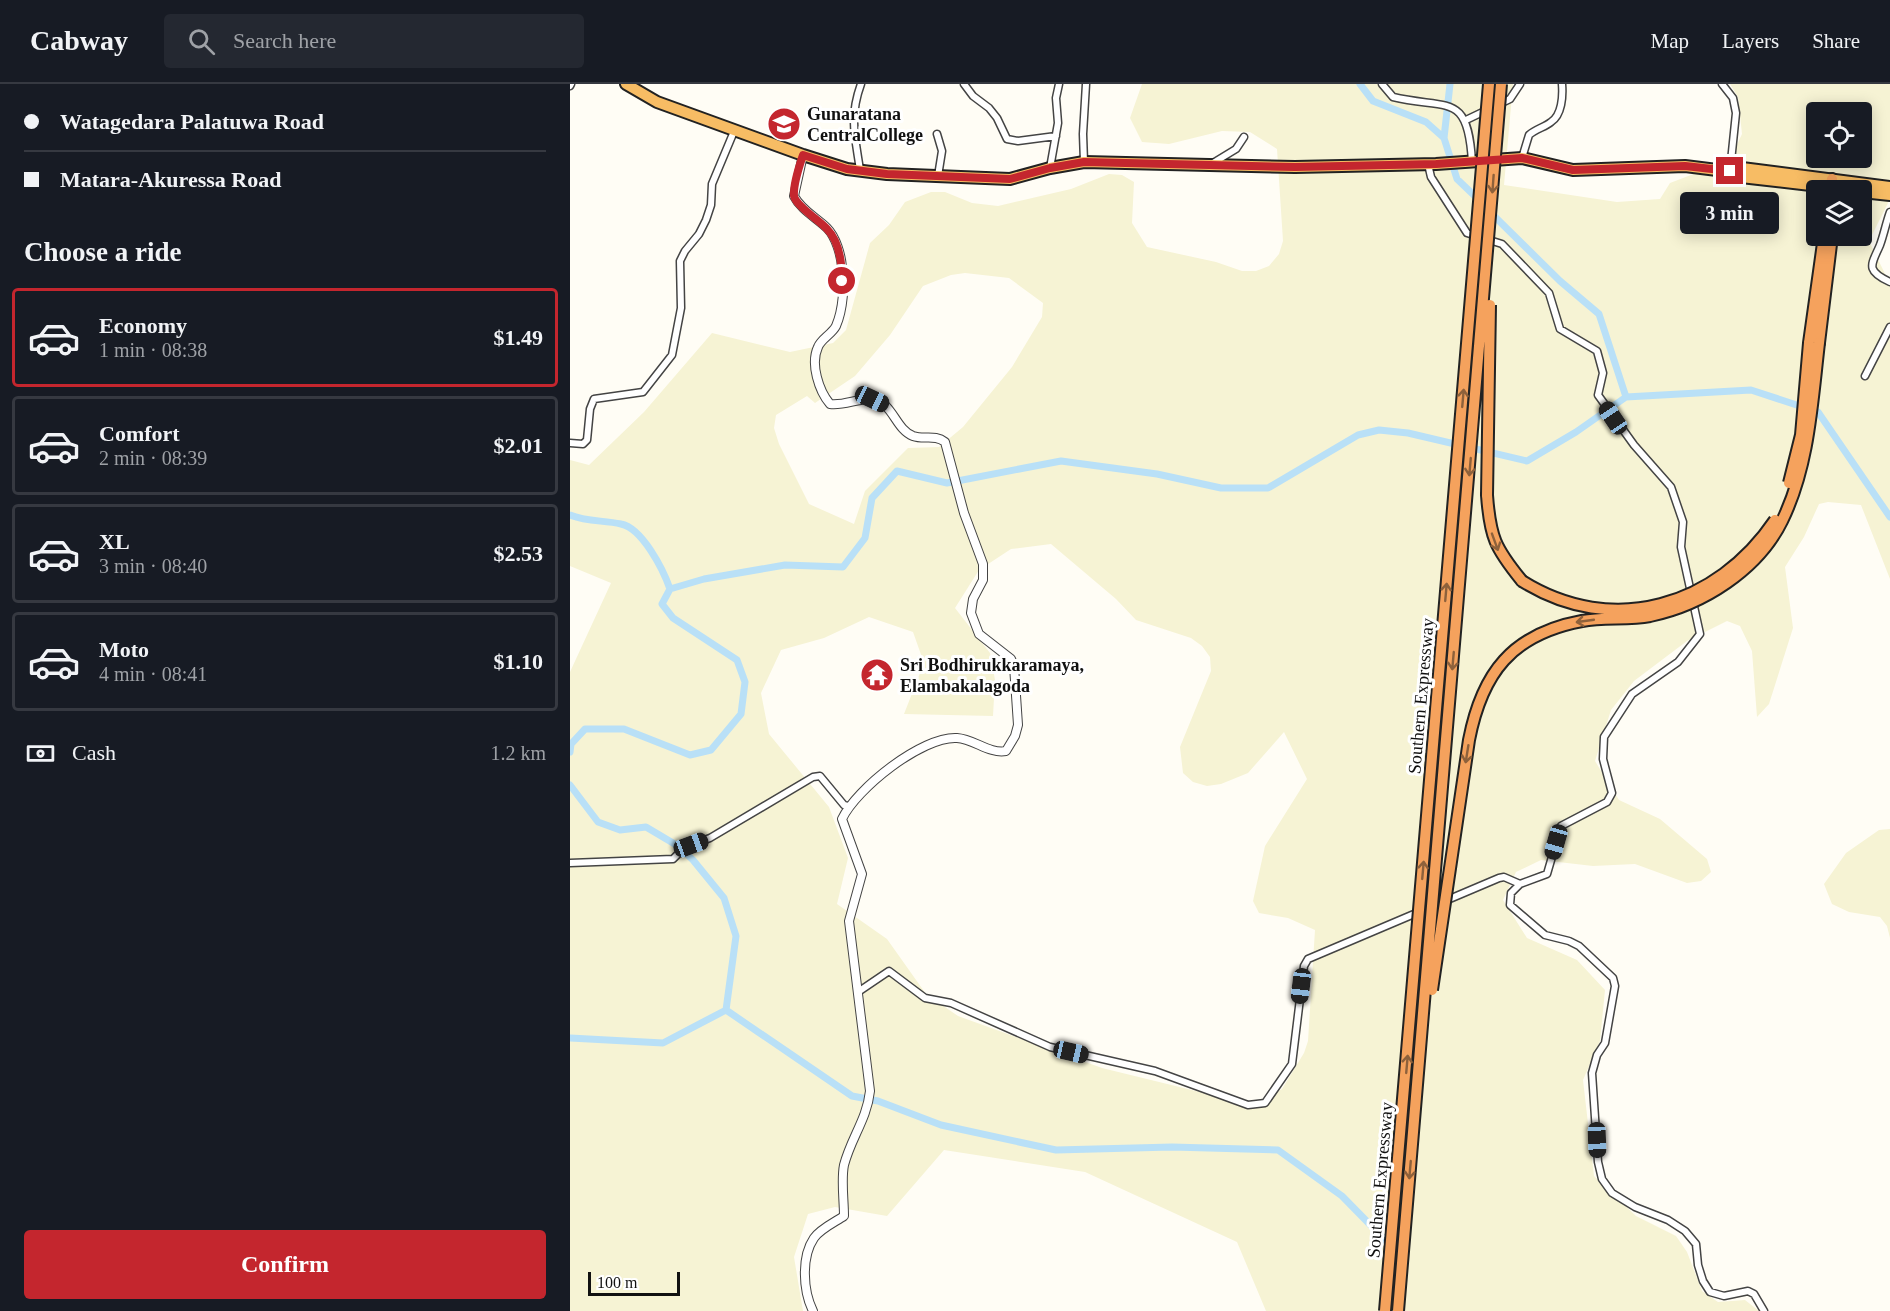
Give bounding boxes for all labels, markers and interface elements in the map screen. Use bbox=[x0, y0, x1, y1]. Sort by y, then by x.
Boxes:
search box bbox=[164, 14, 584, 68]
text: Cabway bbox=[30, 25, 128, 56]
icon: search bbox=[185, 25, 218, 58]
text: Search here bbox=[233, 28, 336, 53]
text: Map bbox=[1651, 29, 1689, 53]
text: Layers bbox=[1722, 29, 1779, 53]
text: Share bbox=[1812, 29, 1860, 53]
map controls bbox=[1806, 102, 1872, 246]
button: locate bbox=[1806, 102, 1872, 168]
place label: Gunaratana CentralCollege bbox=[807, 104, 923, 145]
school or university icon: Gunaratana CentralCollege bbox=[766, 106, 802, 142]
text: Watagedara Palatuwa Road bbox=[60, 109, 324, 134]
route end bbox=[1716, 157, 1743, 184]
text: Matara-Akuressa Road bbox=[60, 167, 281, 192]
one-way arrow bbox=[1487, 174, 1498, 194]
button: layers bbox=[1806, 180, 1872, 246]
callout: 3 min bbox=[1680, 192, 1780, 234]
text: 3 min bbox=[1705, 202, 1754, 224]
text: Choose a ride bbox=[24, 237, 182, 267]
route start bbox=[828, 267, 855, 294]
icon: car bbox=[27, 311, 81, 365]
text: Economy bbox=[99, 313, 187, 338]
text: $1.49 bbox=[494, 325, 543, 350]
text: 1 min · 08:38 bbox=[99, 339, 207, 361]
car bbox=[852, 383, 892, 415]
one-way arrow bbox=[1458, 388, 1469, 408]
car bbox=[1595, 398, 1631, 438]
icon: car bbox=[27, 419, 81, 473]
text: Comfort bbox=[99, 421, 180, 446]
text: $2.01 bbox=[494, 433, 543, 458]
text: 2 min · 08:39 bbox=[99, 447, 207, 469]
one-way arrow bbox=[1464, 457, 1475, 477]
icon: car bbox=[27, 527, 81, 581]
text: XL bbox=[99, 529, 130, 554]
one-way arrow bbox=[1491, 532, 1502, 551]
text: $2.53 bbox=[494, 541, 543, 566]
text: 3 min · 08:40 bbox=[99, 555, 207, 577]
one-way arrow bbox=[1441, 583, 1452, 603]
one-way arrow bbox=[1576, 616, 1595, 627]
street label: Southern Expressway bbox=[1404, 617, 1438, 775]
icon: car bbox=[27, 635, 81, 689]
text: Moto bbox=[99, 637, 149, 662]
text: $1.10 bbox=[494, 649, 543, 674]
one-way arrow bbox=[1447, 651, 1458, 671]
place label: Sri Bodhirukkaramaya, Elambakalagoda bbox=[900, 655, 1084, 696]
temple icon: Sri Bodhirukkaramaya, Elambakalagoda bbox=[859, 657, 895, 693]
text: 4 min · 08:41 bbox=[99, 663, 207, 685]
icon: cash bbox=[24, 737, 57, 770]
text: Cash bbox=[72, 740, 116, 765]
text: 1.2 km bbox=[490, 742, 546, 764]
one-way arrow bbox=[1461, 743, 1472, 763]
car bbox=[1542, 822, 1570, 862]
car bbox=[671, 830, 711, 860]
one-way arrow bbox=[1418, 861, 1429, 881]
car bbox=[1290, 967, 1312, 1005]
car bbox=[1051, 1039, 1091, 1065]
one-way arrow bbox=[1401, 1055, 1412, 1075]
street label: Southern Expressway bbox=[1363, 1101, 1397, 1259]
car bbox=[1587, 1122, 1607, 1158]
one-way arrow bbox=[1404, 1159, 1415, 1179]
button: Confirm bbox=[24, 1230, 546, 1299]
scale bar bbox=[588, 1269, 680, 1296]
text: 100 m bbox=[597, 1274, 637, 1291]

